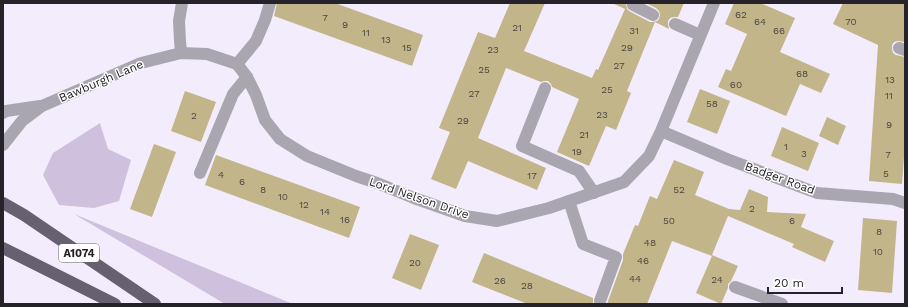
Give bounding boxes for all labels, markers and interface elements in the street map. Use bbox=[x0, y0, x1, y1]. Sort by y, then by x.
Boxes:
house number: 62 bbox=[735, 9, 747, 20]
house number: 7 bbox=[322, 12, 328, 23]
house number: 64 bbox=[754, 16, 766, 27]
house number: 70 bbox=[845, 16, 857, 27]
house number: 9 bbox=[342, 19, 348, 30]
house number: 21 bbox=[512, 22, 522, 33]
house number: 31 bbox=[629, 25, 639, 36]
house number: 66 bbox=[773, 25, 785, 36]
house number: 11 bbox=[362, 27, 370, 38]
house number: 13 bbox=[381, 34, 391, 45]
house number: 15 bbox=[402, 42, 412, 53]
house number: 29 bbox=[621, 42, 633, 53]
house number: 23 bbox=[487, 44, 499, 55]
street label: Bawburgh Lane bbox=[57, 57, 145, 105]
house number: 27 bbox=[613, 60, 625, 71]
house number: 25 bbox=[478, 64, 490, 75]
house number: 68 bbox=[796, 68, 808, 79]
house number: 13 bbox=[885, 74, 895, 85]
house number: 60 bbox=[730, 79, 742, 90]
house number: 25 bbox=[601, 84, 613, 95]
house number: 27 bbox=[468, 88, 480, 99]
house number: 11 bbox=[885, 90, 893, 101]
house number: 58 bbox=[706, 98, 718, 109]
house number: 23 bbox=[596, 109, 608, 120]
house number: 2 bbox=[191, 110, 197, 121]
house number: 29 bbox=[457, 115, 469, 126]
house number: 9 bbox=[886, 119, 892, 130]
house number: 21 bbox=[579, 129, 589, 140]
house number: 1 bbox=[784, 141, 788, 152]
house number: 19 bbox=[572, 146, 582, 157]
house number: 3 bbox=[801, 148, 807, 159]
house number: 7 bbox=[885, 149, 891, 160]
street label: Badger Road bbox=[743, 159, 817, 197]
house number: 5 bbox=[883, 168, 889, 179]
house number: 4 bbox=[218, 169, 224, 180]
house number: 17 bbox=[527, 170, 537, 181]
street label: Lord Nelson Drive bbox=[367, 174, 471, 222]
house number: 6 bbox=[239, 176, 245, 187]
house number: 8 bbox=[260, 184, 266, 195]
house number: 52 bbox=[673, 184, 685, 195]
house number: 10 bbox=[278, 191, 288, 202]
house number: 12 bbox=[299, 199, 309, 210]
house number: 2 bbox=[749, 203, 755, 214]
house number: 14 bbox=[320, 206, 330, 217]
house number: 16 bbox=[340, 214, 350, 225]
house number: 50 bbox=[663, 215, 675, 226]
house number: 6 bbox=[789, 215, 795, 226]
house number: 8 bbox=[876, 226, 882, 237]
house number: 48 bbox=[644, 237, 656, 248]
road number: A1074 bbox=[59, 244, 99, 262]
house number: 10 bbox=[873, 246, 883, 257]
house number: 46 bbox=[637, 255, 649, 266]
house number: 20 bbox=[409, 257, 421, 268]
scale bar bbox=[768, 269, 842, 295]
house number: 44 bbox=[629, 273, 641, 284]
house number: 24 bbox=[711, 274, 723, 285]
house number: 26 bbox=[494, 275, 506, 286]
text: 20 m bbox=[774, 276, 804, 290]
house number: 28 bbox=[521, 280, 533, 291]

